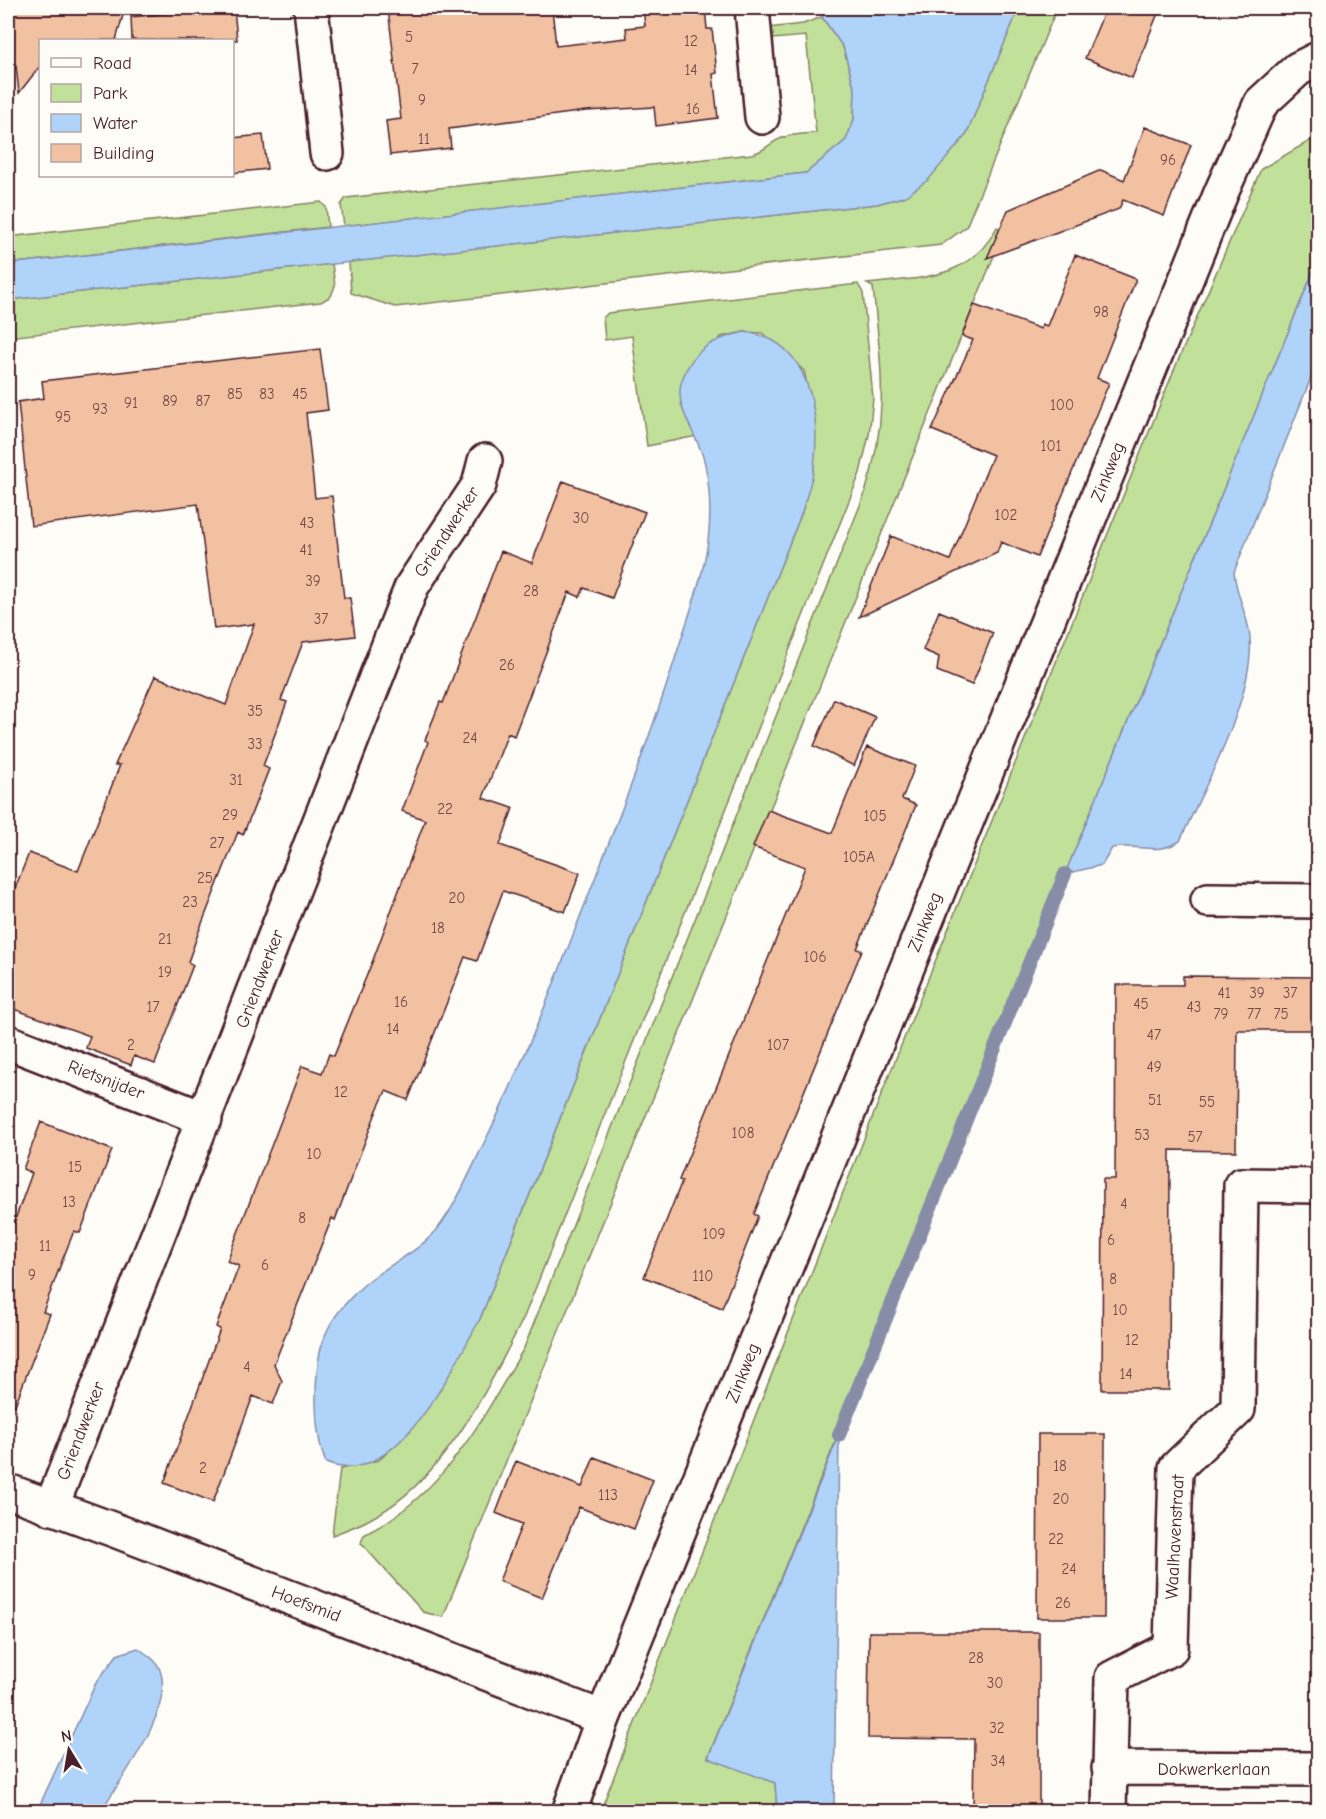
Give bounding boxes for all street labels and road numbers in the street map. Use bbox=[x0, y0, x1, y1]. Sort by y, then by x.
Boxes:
street label: Zinkweg bbox=[1087, 439, 1129, 505]
street label: Griendwerker bbox=[410, 482, 485, 581]
street label: Zinkweg bbox=[904, 889, 946, 955]
street label: Griendwerker bbox=[232, 926, 289, 1031]
street label: Rietsnijder bbox=[65, 1056, 148, 1105]
street label: Zinkweg bbox=[722, 1340, 764, 1406]
street label: Griendwerker bbox=[53, 1378, 110, 1483]
street label: Waalhavenstraat bbox=[1161, 1473, 1189, 1600]
street label: Hoefsmid bbox=[268, 1581, 344, 1627]
street label: Dokwerkerlaan bbox=[1157, 1759, 1271, 1780]

